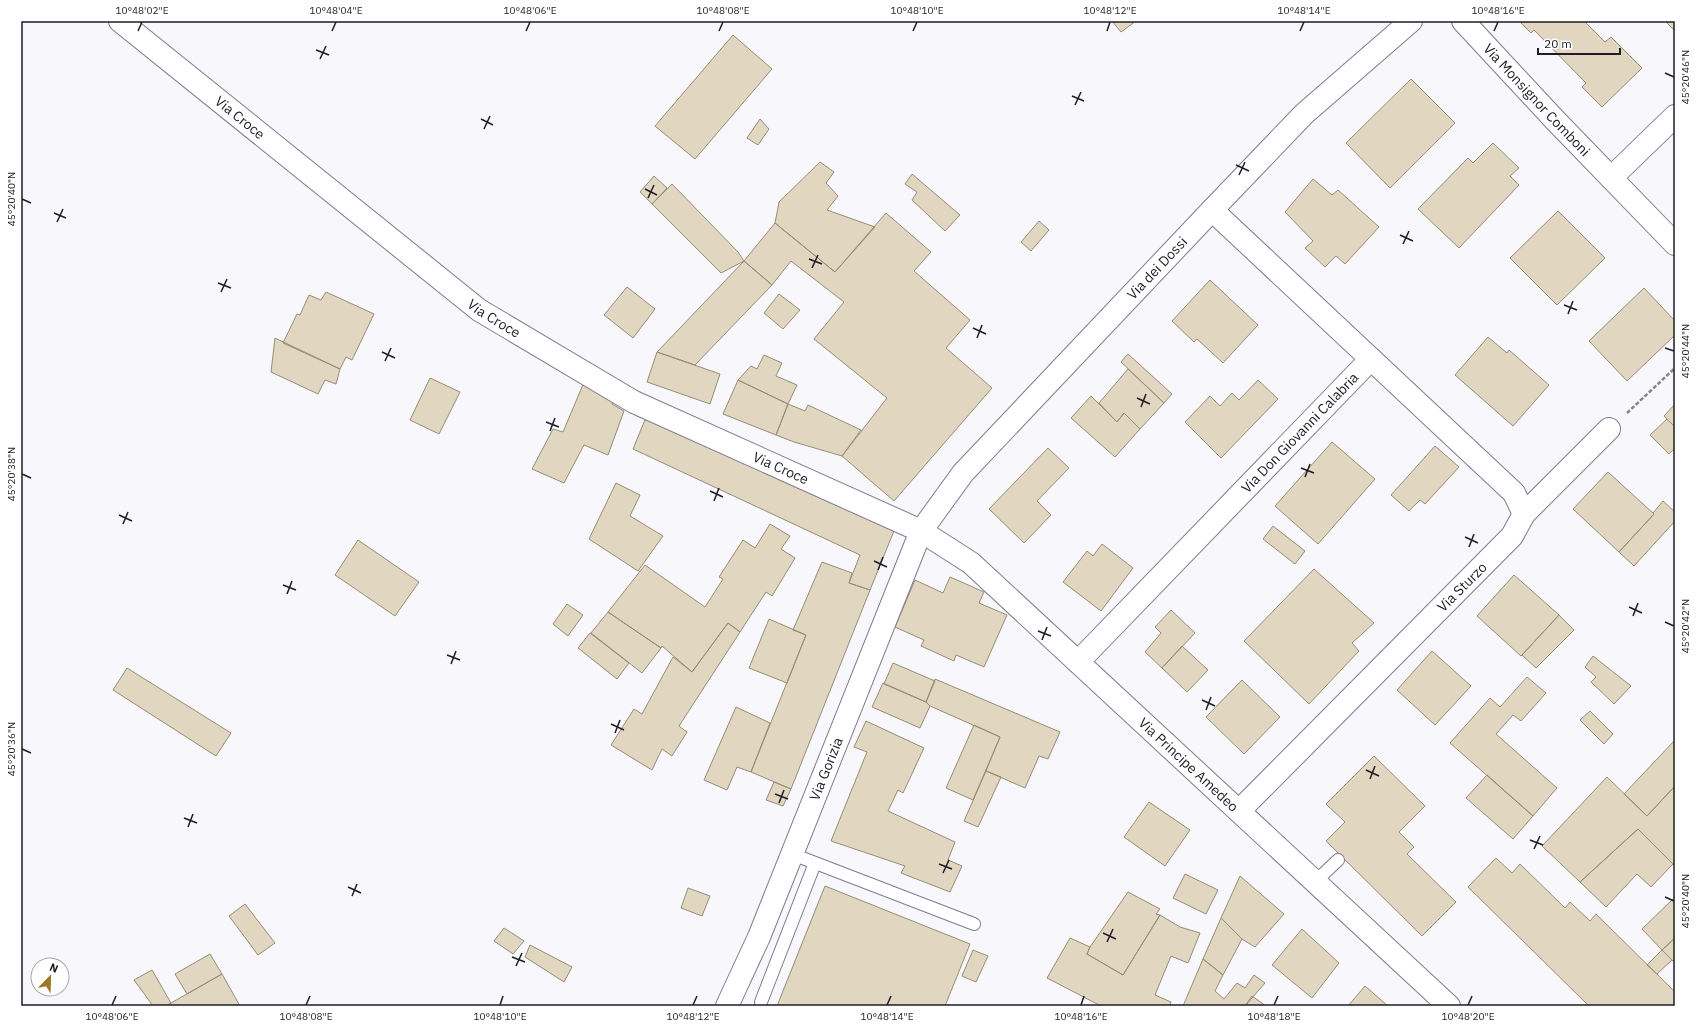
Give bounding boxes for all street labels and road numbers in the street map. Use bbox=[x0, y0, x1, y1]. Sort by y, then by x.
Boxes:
street label: Via Monsignor Comboni bbox=[1479, 40, 1594, 160]
street label: Via Croce bbox=[211, 92, 269, 143]
street label: Via dei Dossi bbox=[1123, 233, 1191, 303]
street label: Via Croce bbox=[464, 295, 524, 342]
street label: Via Don Giovanni Calabria bbox=[1237, 368, 1363, 497]
street label: Via Croce bbox=[750, 448, 812, 488]
street label: Via Sturzo bbox=[1433, 558, 1491, 616]
street label: Via Principe Amedeo bbox=[1135, 714, 1242, 816]
street label: Via Gorizia bbox=[805, 734, 847, 803]

